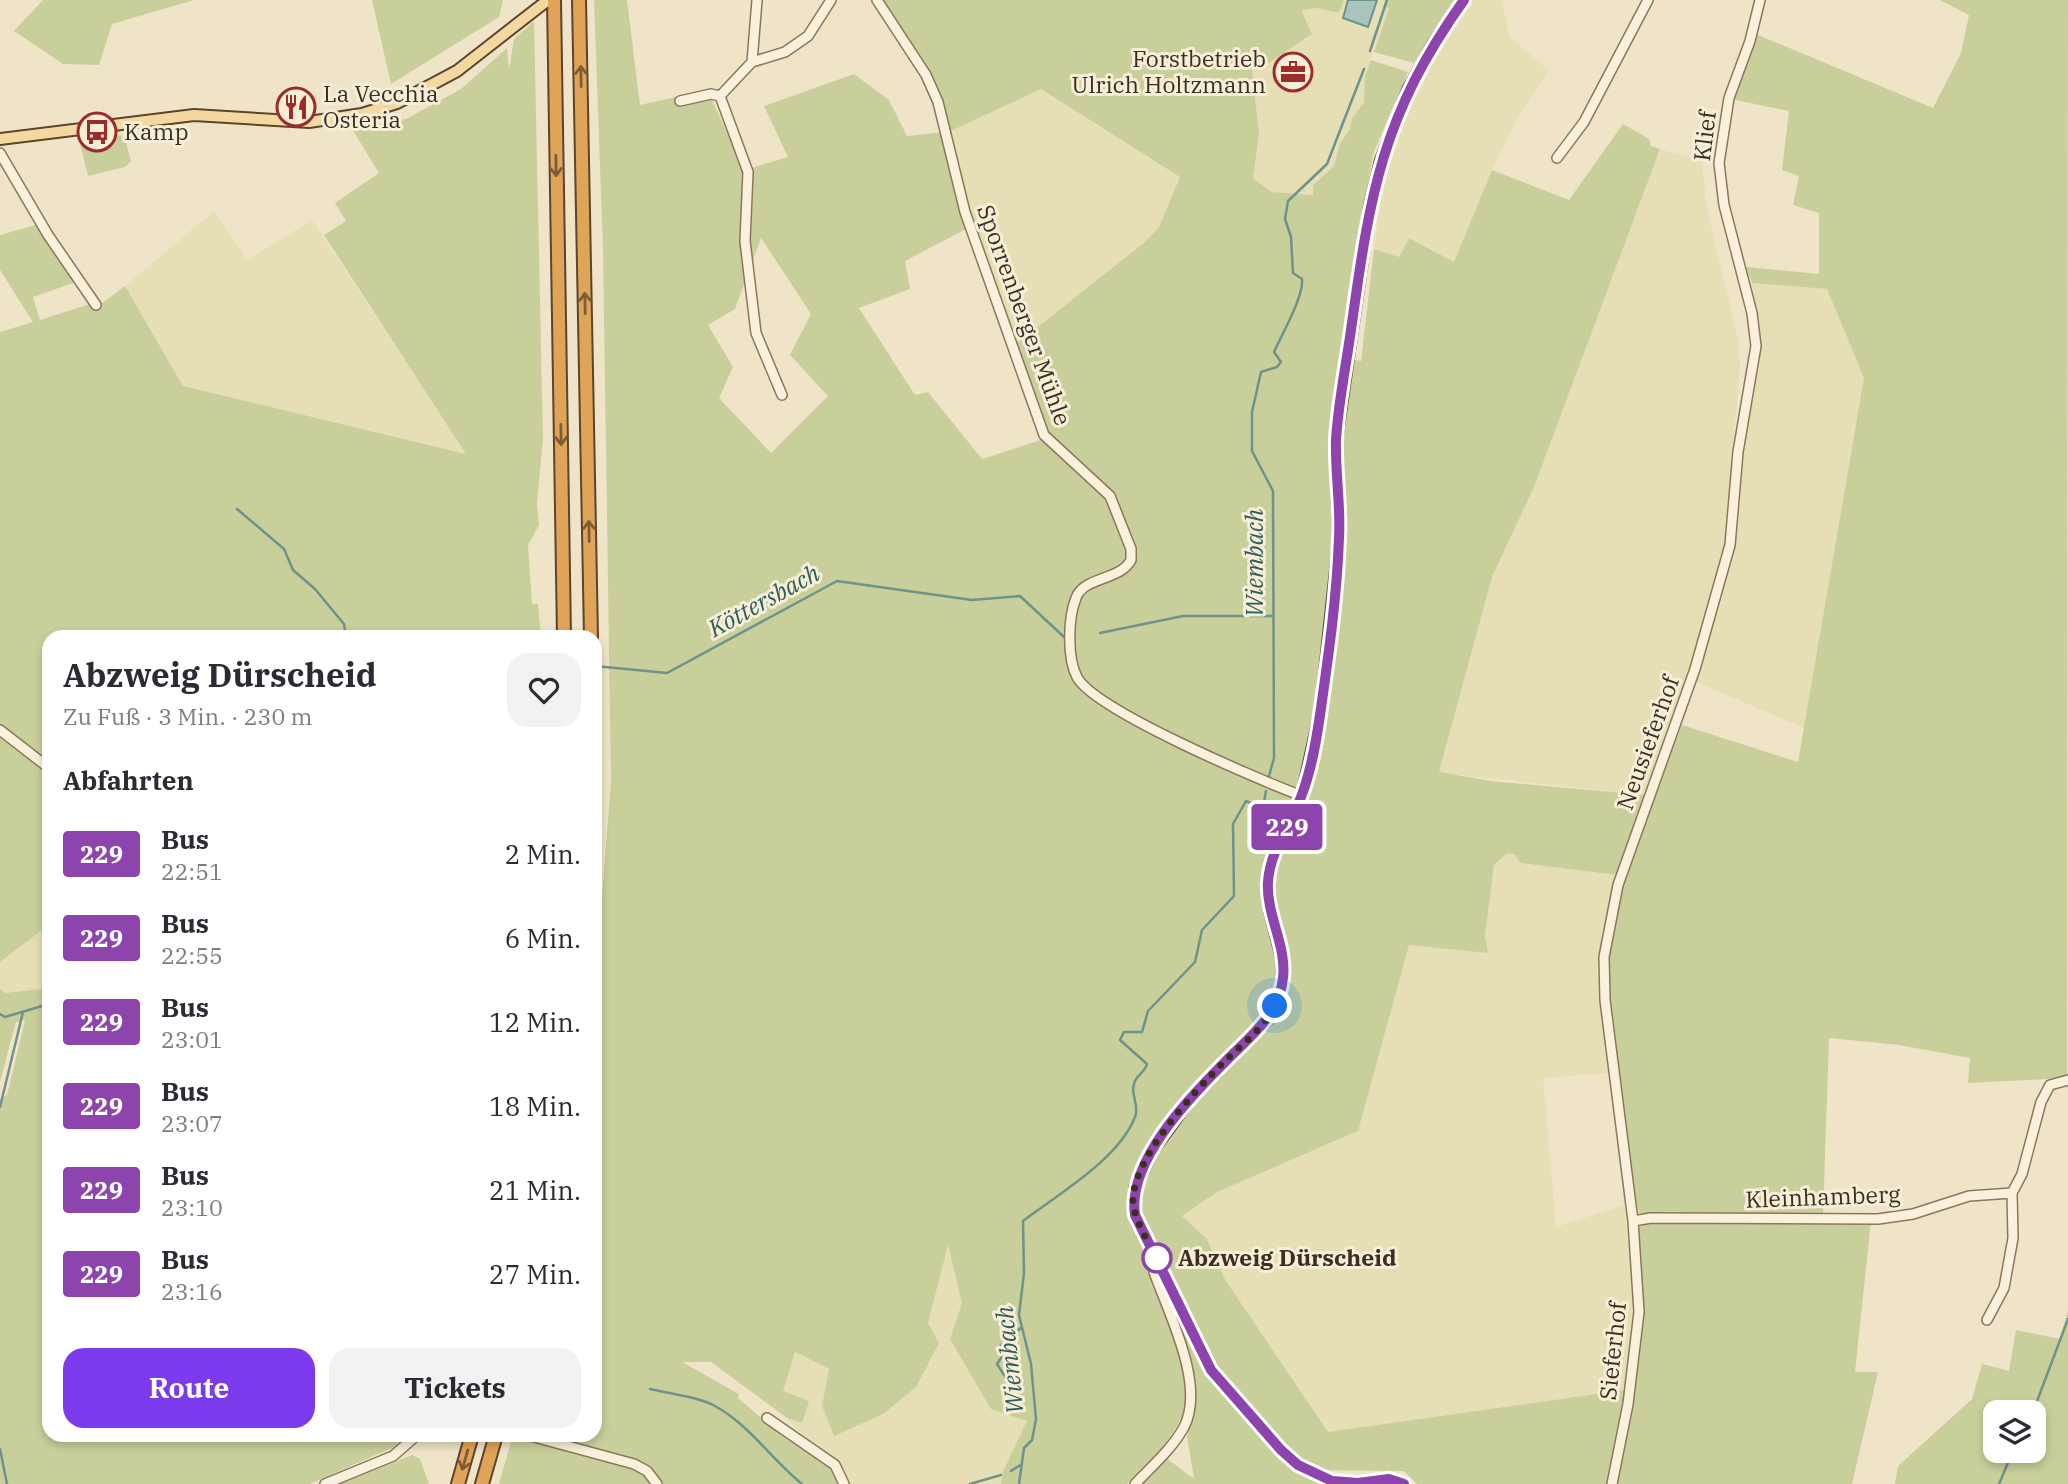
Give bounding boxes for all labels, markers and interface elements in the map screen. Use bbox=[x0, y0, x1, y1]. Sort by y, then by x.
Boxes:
place label: Forstbetrieb Ulrich Holtzmann bbox=[1072, 43, 1266, 99]
office icon: Forstbetrieb Ulrich Holtzmann bbox=[1272, 51, 1314, 93]
one-way arrow bbox=[574, 65, 587, 88]
place label: La Vecchia Osteria bbox=[323, 78, 439, 134]
restaurant icon: La Vecchia Osteria bbox=[275, 86, 317, 128]
street label: Klief bbox=[1686, 107, 1722, 163]
bus stop icon: Kamp bbox=[76, 111, 118, 153]
place label: Kamp bbox=[124, 116, 189, 146]
one-way arrow bbox=[549, 154, 563, 177]
street label: Sporrenberger Mühle bbox=[971, 200, 1079, 429]
one-way arrow bbox=[578, 292, 592, 315]
one-way arrow bbox=[554, 424, 568, 447]
water label: Wiembach bbox=[1238, 509, 1270, 617]
one-way arrow bbox=[582, 519, 596, 542]
water label: Köttersbach bbox=[701, 556, 825, 644]
text: Abzweig Dürscheid bbox=[63, 653, 377, 696]
button: heart bbox=[507, 653, 581, 727]
street label: Neusieferhof bbox=[1609, 670, 1686, 814]
text: Zu Fuß · 3 Min. · 230 m bbox=[63, 701, 312, 731]
text: Abfahrten bbox=[63, 763, 194, 797]
line badge: 229 bbox=[1247, 804, 1327, 850]
text: 229 bbox=[1265, 811, 1309, 843]
text: Bus bbox=[161, 822, 209, 856]
text: 2 Min. bbox=[505, 837, 581, 871]
text: 229 bbox=[80, 838, 123, 870]
text: 22:51 bbox=[161, 856, 223, 886]
text: Bus bbox=[161, 906, 209, 940]
text: 6 Min. bbox=[505, 921, 581, 955]
text: 229 bbox=[80, 922, 123, 954]
text: 22:55 bbox=[161, 940, 223, 970]
your location bbox=[1257, 988, 1292, 1023]
text: Bus bbox=[161, 990, 209, 1024]
text: 12 Min. bbox=[489, 1005, 581, 1039]
text: 229 bbox=[80, 1006, 123, 1038]
text: 23:01 bbox=[161, 1024, 223, 1054]
text: Bus bbox=[161, 1074, 209, 1108]
text: 18 Min. bbox=[489, 1089, 581, 1123]
text: 229 bbox=[80, 1090, 123, 1122]
text: 23:07 bbox=[161, 1108, 223, 1138]
text: Bus bbox=[161, 1158, 209, 1192]
text: 21 Min. bbox=[489, 1173, 581, 1207]
text: 229 bbox=[80, 1174, 123, 1206]
street label: Kleinhamberg bbox=[1745, 1178, 1902, 1214]
text: 23:10 bbox=[161, 1192, 223, 1222]
text: Bus bbox=[161, 1242, 209, 1276]
place label: Abzweig Dürscheid bbox=[1178, 1242, 1397, 1272]
marker: Abzweig Dürscheid bbox=[1142, 1243, 1172, 1273]
text: 27 Min. bbox=[489, 1257, 581, 1291]
text: 229 bbox=[80, 1258, 123, 1290]
text: 23:16 bbox=[161, 1276, 223, 1306]
street label: Sieferhof bbox=[1592, 1298, 1632, 1401]
water label: Wiembach bbox=[987, 1305, 1031, 1416]
button: Route bbox=[63, 1348, 315, 1428]
button: Tickets bbox=[329, 1348, 581, 1428]
map controls bbox=[1983, 1400, 2046, 1463]
button: layers bbox=[1983, 1400, 2046, 1463]
one-way arrow bbox=[458, 1448, 471, 1470]

